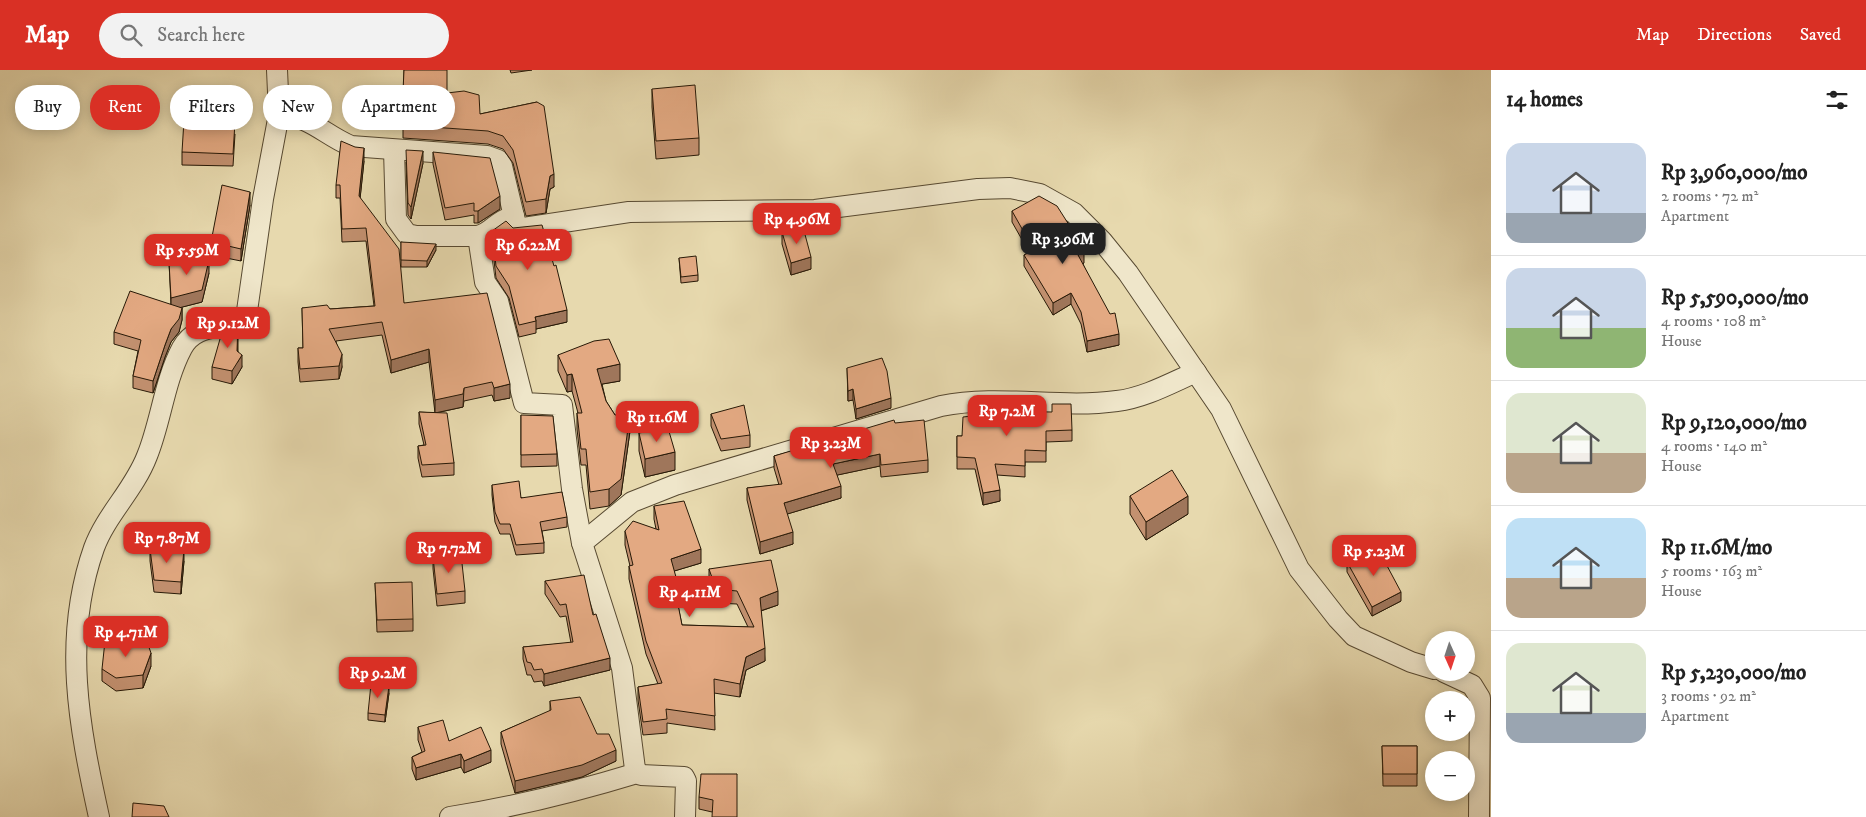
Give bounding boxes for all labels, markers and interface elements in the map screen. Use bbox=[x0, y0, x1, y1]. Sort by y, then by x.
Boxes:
search box bbox=[99, 13, 449, 58]
text: Map bbox=[25, 20, 69, 50]
icon: search bbox=[117, 21, 145, 49]
text: Search here bbox=[157, 24, 245, 47]
text: Map bbox=[1636, 24, 1669, 46]
text: Directions bbox=[1697, 24, 1772, 46]
text: Saved bbox=[1800, 24, 1841, 46]
chip: Buy bbox=[15, 85, 80, 130]
chip: Rent bbox=[90, 85, 160, 130]
chip: Filters bbox=[170, 85, 253, 130]
chip: New bbox=[263, 85, 332, 130]
chip: Apartment bbox=[342, 85, 455, 130]
icon: filters bbox=[1823, 86, 1851, 114]
text: 14 homes bbox=[1506, 87, 1583, 113]
text: Rp 3,960,000/mo bbox=[1661, 160, 1807, 186]
icon: home bbox=[1546, 163, 1606, 223]
text: 2 rooms · 72 m² bbox=[1661, 186, 1758, 206]
pin: Rp 4.96M bbox=[745, 202, 849, 245]
text: Apartment bbox=[1661, 206, 1729, 226]
text: Rp 4.96M bbox=[764, 209, 830, 229]
pin: Rp 3.96M bbox=[1011, 222, 1115, 265]
pin: Rp 6.22M bbox=[476, 228, 580, 271]
text: Rp 3.96M bbox=[1032, 229, 1094, 249]
pin: Rp 5.59M bbox=[135, 234, 239, 276]
text: Rp 6.22M bbox=[496, 235, 560, 255]
text: Rp 5.59M bbox=[155, 240, 219, 260]
text: Rp 5,590,000/mo bbox=[1661, 285, 1809, 311]
icon: home bbox=[1546, 288, 1606, 348]
pin: Rp 9.12M bbox=[176, 306, 280, 349]
text: 4 rooms · 108 m² bbox=[1661, 311, 1766, 331]
text: Rp 9.12M bbox=[197, 313, 259, 333]
text: House bbox=[1661, 331, 1702, 351]
pin: Rp 7.2M bbox=[961, 394, 1053, 437]
pin: Rp 11.6M bbox=[605, 400, 709, 443]
text: Rp 7.2M bbox=[979, 401, 1035, 421]
text: Rp 11.6M bbox=[627, 407, 687, 427]
text: Rp 9,120,000/mo bbox=[1661, 410, 1807, 436]
icon: home bbox=[1546, 413, 1606, 473]
pin: Rp 3.23M bbox=[779, 426, 883, 469]
text: Rp 3.23M bbox=[801, 433, 861, 453]
text: 4 rooms · 140 m² bbox=[1661, 436, 1767, 456]
text: House bbox=[1661, 456, 1702, 476]
pin: Rp 7.87M bbox=[115, 522, 219, 564]
text: Rp 7.87M bbox=[134, 528, 200, 548]
pin: Rp 7.72M bbox=[397, 532, 501, 574]
pin: Rp 5.23M bbox=[1322, 534, 1426, 577]
text: Rp 11.6M/mo bbox=[1661, 535, 1772, 561]
text: Rp 7.72M bbox=[417, 538, 481, 558]
icon: home bbox=[1546, 538, 1606, 598]
text: Rp 5.23M bbox=[1343, 541, 1405, 561]
text: 5 rooms · 163 m² bbox=[1661, 561, 1762, 581]
pin: Rp 4.11M bbox=[638, 576, 742, 618]
text: House bbox=[1661, 581, 1702, 601]
text: Rp 4.11M bbox=[659, 582, 721, 602]
pin: Rp 4.71M bbox=[74, 616, 178, 658]
text: Rp 4.71M bbox=[94, 622, 158, 642]
north arrow bbox=[1425, 631, 1475, 681]
map controls bbox=[1425, 631, 1475, 801]
pin: Rp 9.2M bbox=[332, 656, 424, 699]
text: Rp 5,230,000/mo bbox=[1661, 660, 1806, 686]
text: Rp 9.2M bbox=[350, 663, 406, 683]
icon: home bbox=[1546, 663, 1606, 723]
text: 3 rooms · 92 m² bbox=[1661, 686, 1756, 706]
button: + bbox=[1425, 691, 1475, 741]
text: Apartment bbox=[1661, 706, 1729, 726]
button: − bbox=[1425, 751, 1475, 801]

